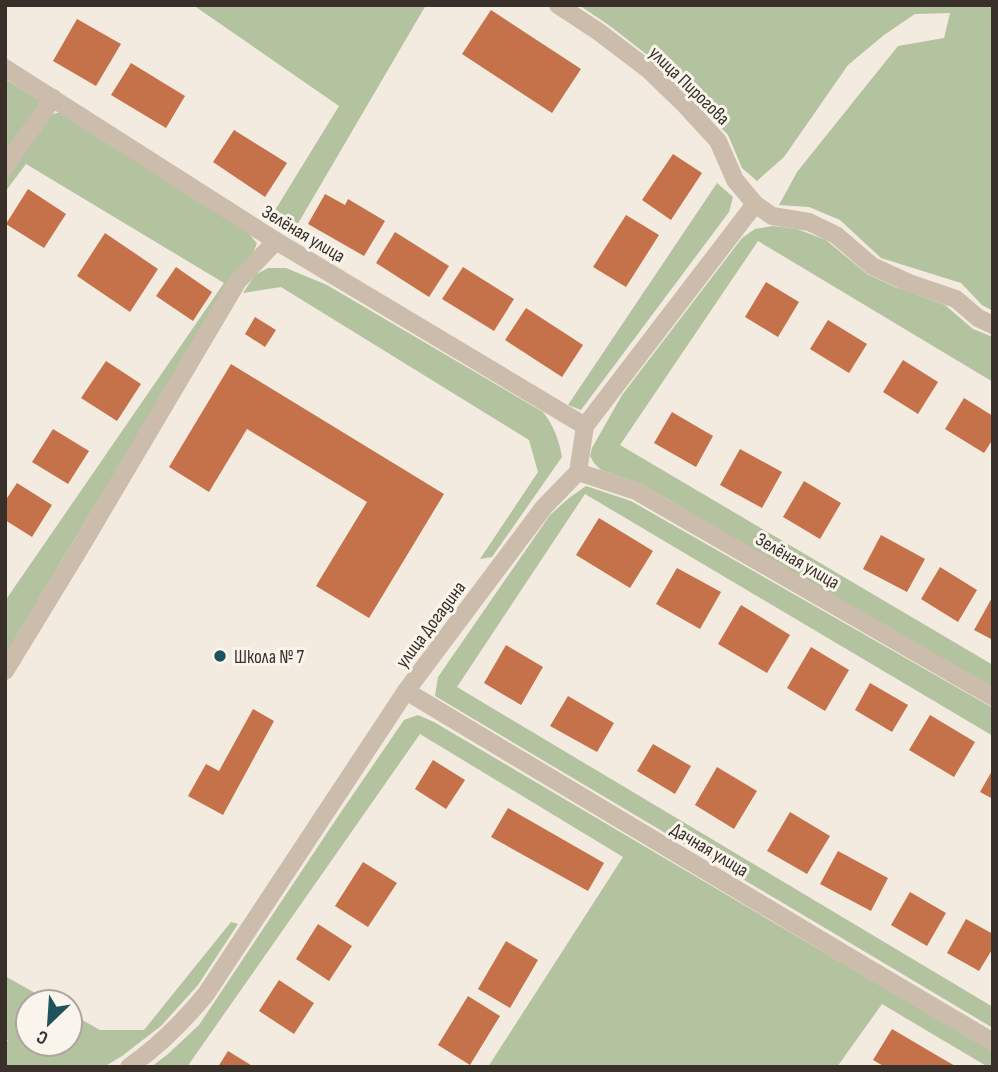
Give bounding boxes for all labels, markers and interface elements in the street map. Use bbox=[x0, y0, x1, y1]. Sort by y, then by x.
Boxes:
street label: улица Пирогова bbox=[644, 42, 734, 130]
street label: Зелёная улица bbox=[257, 200, 349, 268]
street label: Зелёная улица bbox=[751, 528, 843, 595]
street label: улица Догадина bbox=[391, 577, 471, 673]
place label: Школа № 7 bbox=[234, 646, 304, 669]
marker: Школа № 7 bbox=[212, 648, 228, 664]
street label: Дачная улица bbox=[666, 818, 752, 882]
north arrow bbox=[14, 988, 84, 1058]
text: С bbox=[33, 1024, 52, 1050]

